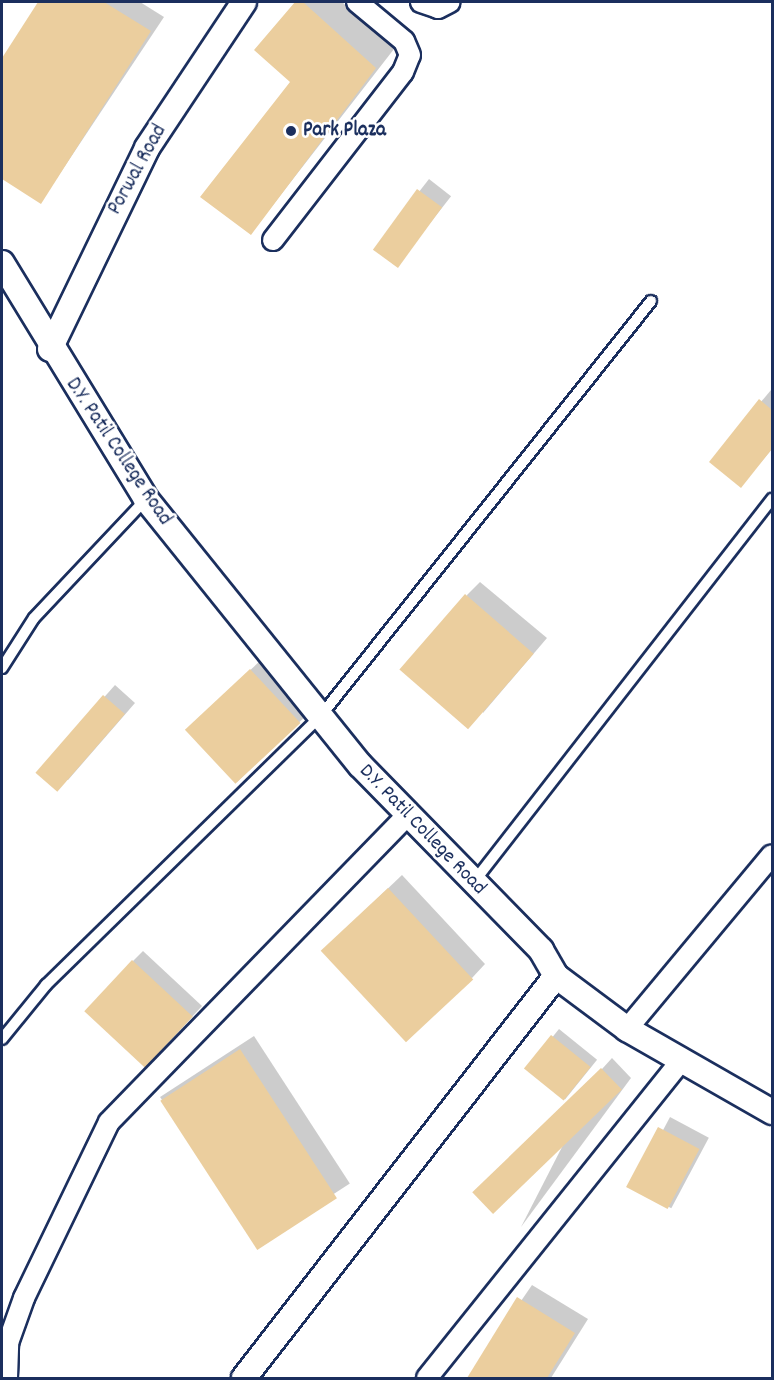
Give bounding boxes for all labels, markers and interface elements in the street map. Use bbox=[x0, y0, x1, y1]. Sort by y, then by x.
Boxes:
place label: Park Plaza bbox=[303, 118, 386, 144]
street label: Porwal Road bbox=[103, 121, 173, 219]
marker: Park Plaza bbox=[284, 124, 298, 138]
street label: D.Y. Patil College Road bbox=[59, 373, 177, 531]
street label: D.Y. Patil College Road bbox=[353, 759, 491, 901]

